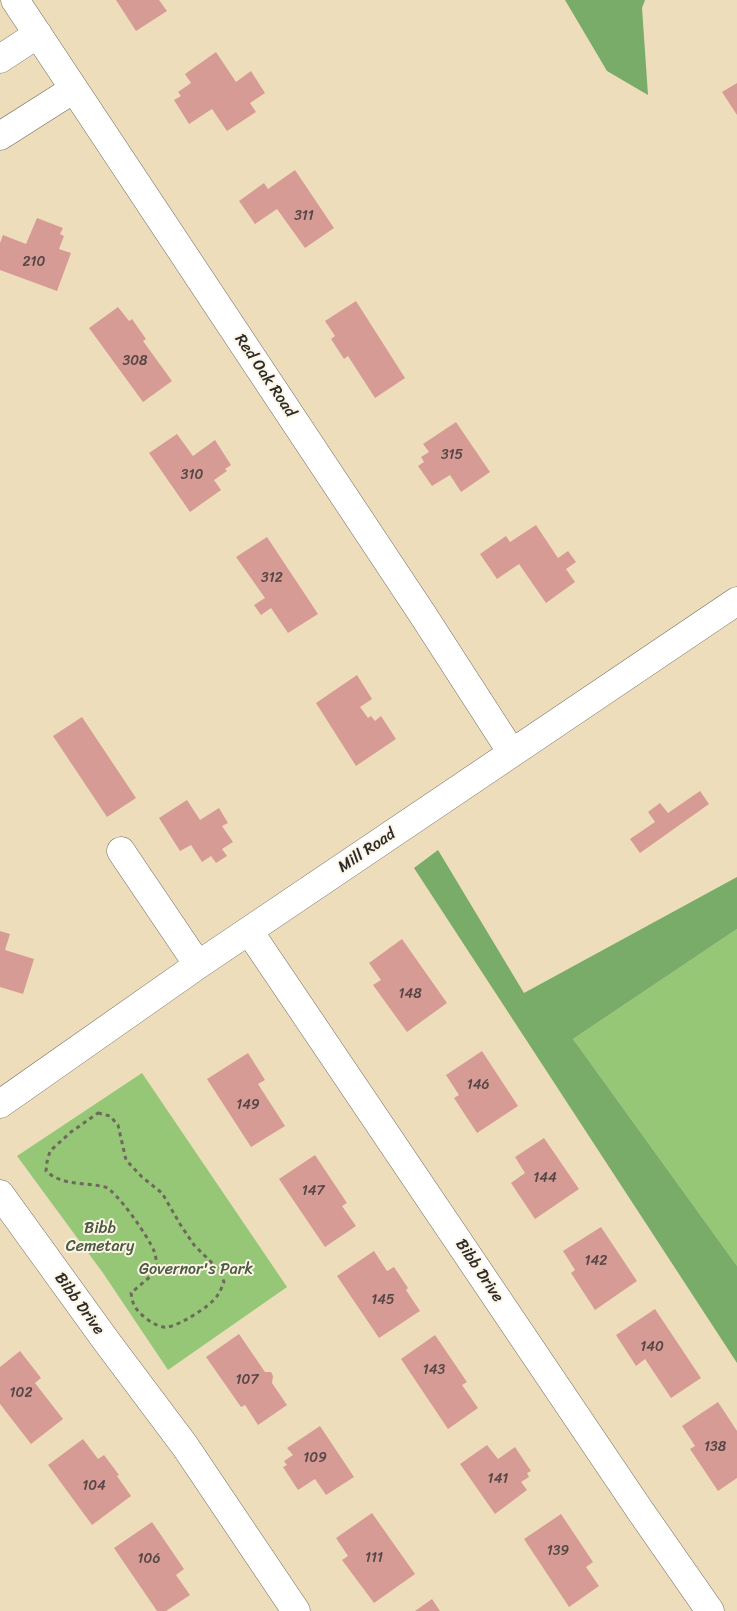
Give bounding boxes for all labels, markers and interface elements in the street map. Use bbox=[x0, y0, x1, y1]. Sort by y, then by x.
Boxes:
house number: 311 bbox=[294, 208, 314, 224]
house number: 210 bbox=[23, 254, 45, 270]
street label: Red Oak Road bbox=[230, 331, 300, 421]
house number: 308 bbox=[123, 353, 147, 369]
house number: 315 bbox=[441, 447, 463, 463]
house number: 310 bbox=[181, 467, 203, 483]
house number: 312 bbox=[261, 570, 283, 586]
street label: Mill Road bbox=[335, 825, 399, 877]
house number: 148 bbox=[398, 986, 422, 1002]
house number: 146 bbox=[467, 1077, 489, 1093]
house number: 149 bbox=[236, 1097, 260, 1113]
house number: 144 bbox=[533, 1170, 557, 1186]
house number: 147 bbox=[302, 1183, 324, 1199]
park label: Bibb Cemetary bbox=[66, 1219, 134, 1257]
street label: Bibb Drive bbox=[451, 1236, 507, 1306]
house number: 142 bbox=[585, 1253, 607, 1269]
park label: Governor's Park bbox=[139, 1260, 253, 1280]
street label: Bibb Drive bbox=[50, 1269, 108, 1339]
house number: 145 bbox=[371, 1292, 395, 1308]
house number: 140 bbox=[640, 1339, 664, 1355]
house number: 143 bbox=[423, 1362, 445, 1378]
house number: 107 bbox=[236, 1372, 258, 1388]
house number: 102 bbox=[10, 1385, 32, 1401]
house number: 138 bbox=[704, 1439, 726, 1455]
house number: 109 bbox=[303, 1450, 327, 1466]
house number: 141 bbox=[488, 1471, 508, 1487]
house number: 104 bbox=[82, 1478, 106, 1494]
house number: 139 bbox=[547, 1543, 569, 1559]
house number: 111 bbox=[365, 1550, 383, 1566]
house number: 106 bbox=[138, 1551, 160, 1567]

